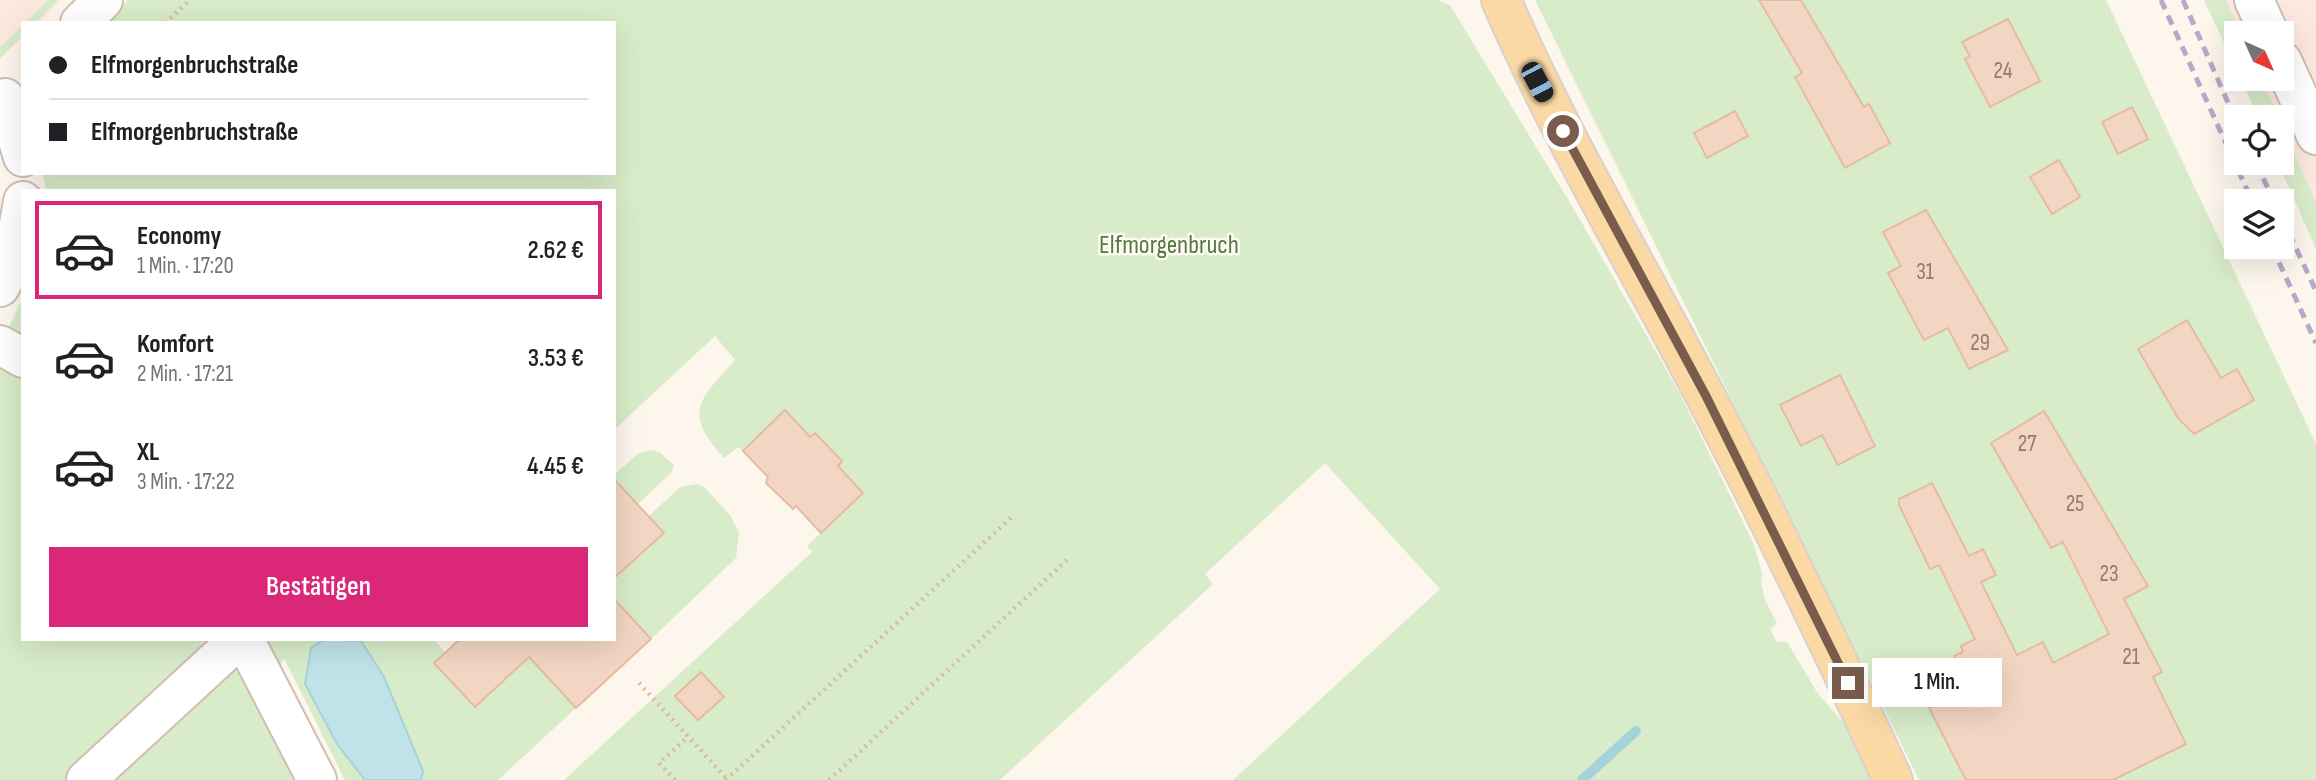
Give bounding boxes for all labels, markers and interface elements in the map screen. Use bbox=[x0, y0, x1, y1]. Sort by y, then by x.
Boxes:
north arrow bbox=[2224, 21, 2294, 91]
map controls bbox=[2224, 21, 2294, 259]
text: Elfmorgenbruchstraße bbox=[91, 50, 298, 81]
house number: 24 bbox=[1994, 57, 2013, 85]
car bbox=[1518, 59, 1557, 105]
button: locate bbox=[2224, 105, 2294, 175]
route start bbox=[1547, 115, 1579, 147]
text: Elfmorgenbruchstraße bbox=[91, 117, 298, 148]
button: layers bbox=[2224, 189, 2294, 259]
icon: car bbox=[53, 219, 116, 282]
text: Economy bbox=[137, 221, 221, 252]
park label: Elfmorgenbruch bbox=[1099, 230, 1239, 261]
text: 2.62 € bbox=[528, 235, 584, 266]
text: 1 Min. · 17:20 bbox=[137, 252, 234, 280]
house number: 31 bbox=[1916, 258, 1934, 286]
icon: car bbox=[53, 327, 116, 390]
text: Komfort bbox=[137, 329, 214, 360]
house number: 29 bbox=[1970, 329, 1990, 357]
text: 3.53 € bbox=[528, 343, 584, 374]
text: 2 Min. · 17:21 bbox=[137, 360, 233, 388]
house number: 27 bbox=[2018, 430, 2036, 458]
icon: car bbox=[53, 435, 116, 498]
text: XL bbox=[137, 437, 159, 468]
text: 4.45 € bbox=[527, 451, 584, 482]
text: 3 Min. · 17:22 bbox=[137, 468, 235, 496]
house number: 25 bbox=[2066, 490, 2084, 518]
button: Bestätigen bbox=[49, 547, 588, 627]
house number: 23 bbox=[2099, 560, 2119, 588]
house number: 21 bbox=[2122, 643, 2140, 671]
callout: 1 Min. bbox=[1872, 658, 2002, 708]
route end bbox=[1832, 667, 1864, 699]
text: 1 Min. bbox=[1914, 668, 1960, 696]

